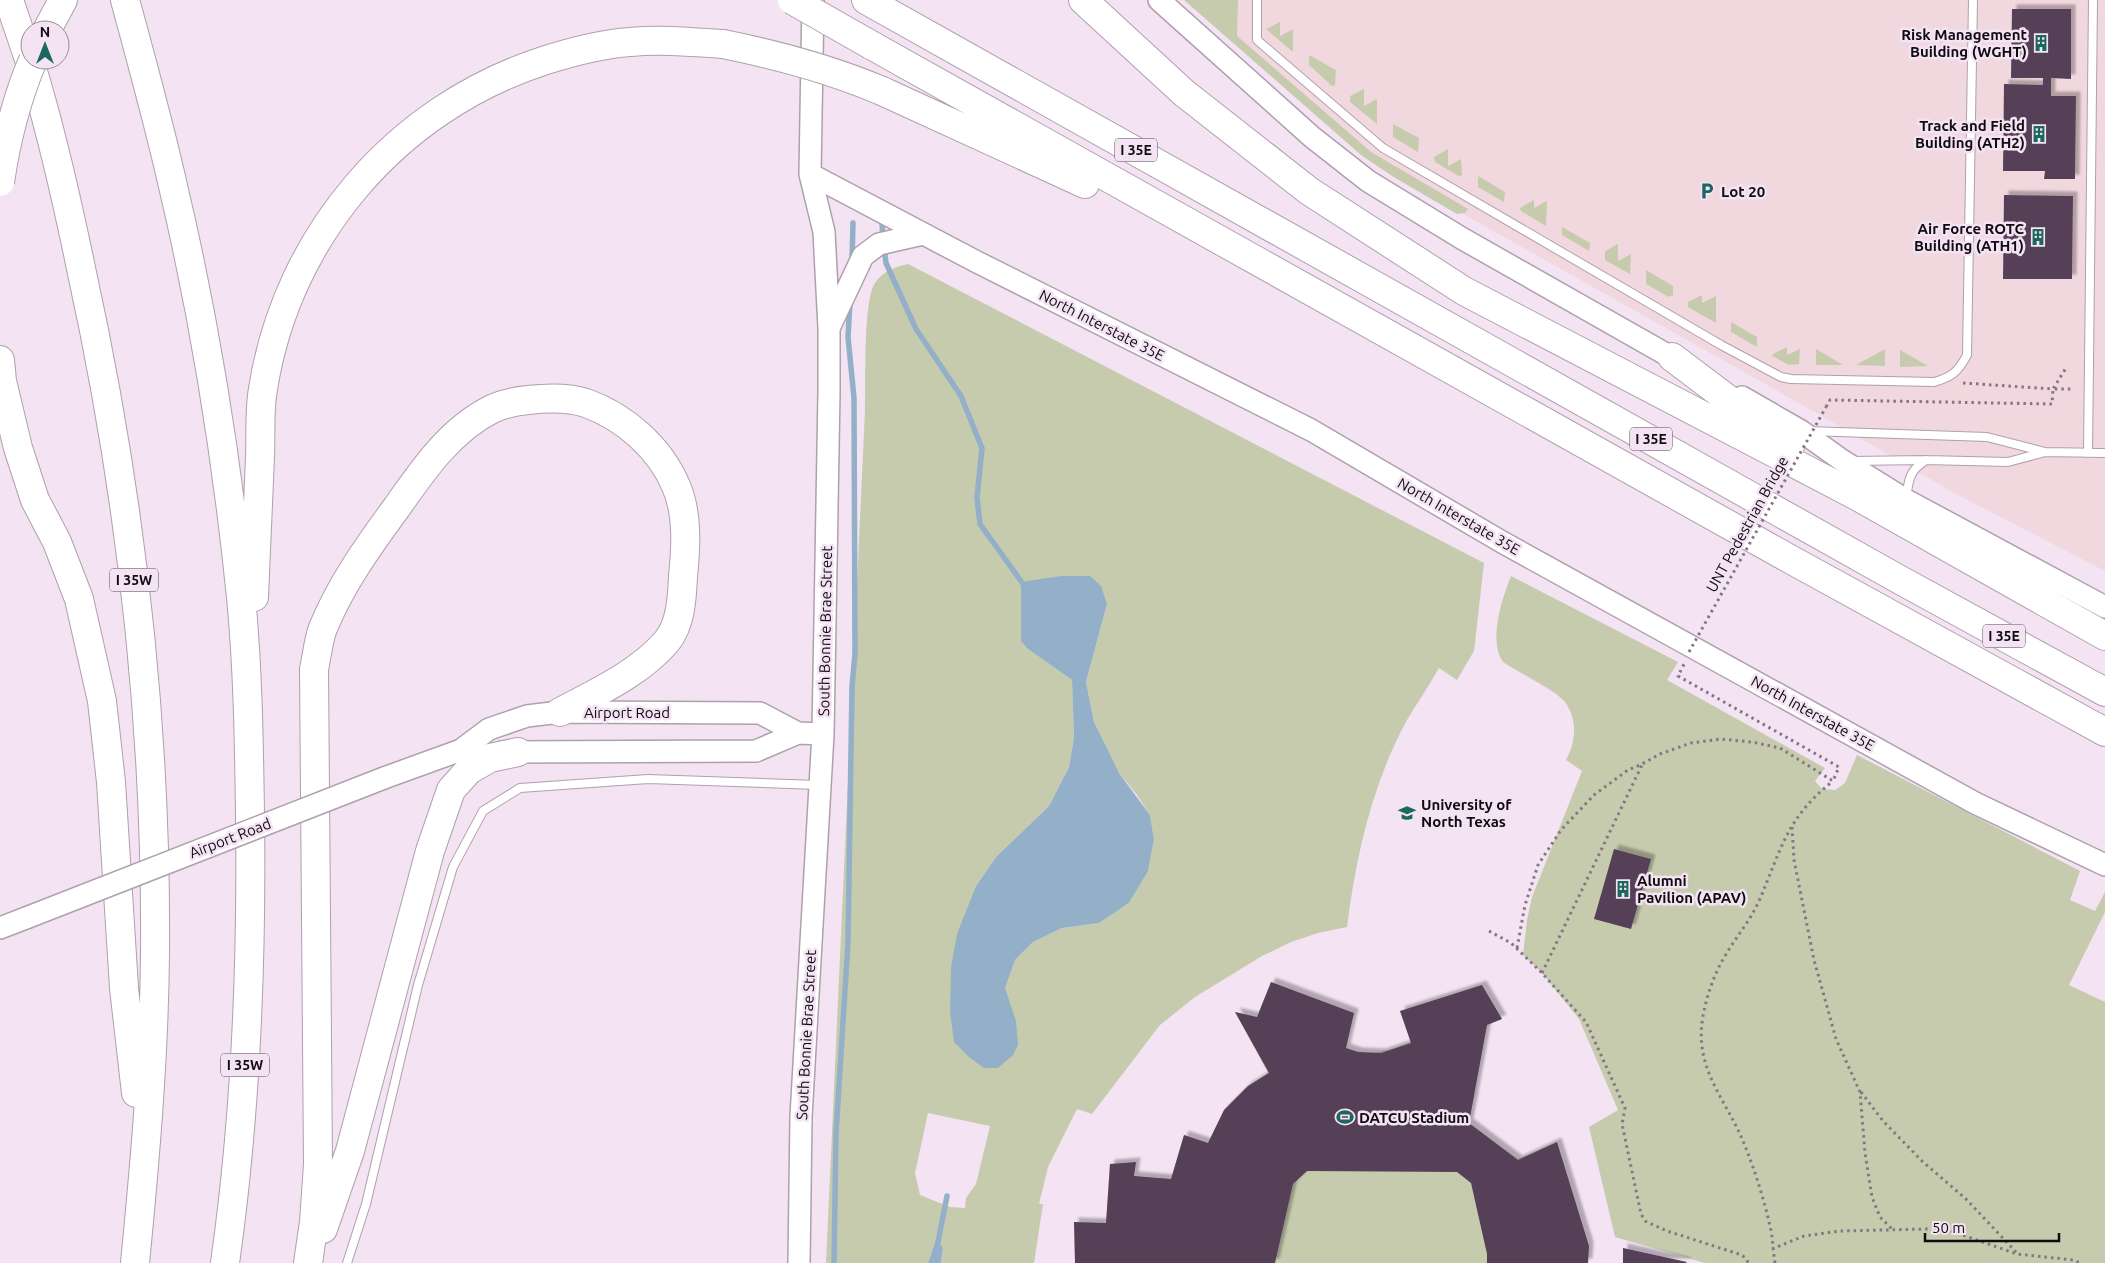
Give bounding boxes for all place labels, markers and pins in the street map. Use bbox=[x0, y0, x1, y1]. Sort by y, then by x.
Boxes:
place label: Risk Management Building (WGHT) bbox=[1901, 26, 2028, 60]
building icon: Risk Management Building (WGHT) bbox=[2031, 33, 2051, 53]
place label: Track and Field Building (ATH2) bbox=[1915, 117, 2025, 151]
building icon: Track and Field Building (ATH2) bbox=[2029, 124, 2049, 144]
parking icon: Lot 20 bbox=[1697, 181, 1717, 201]
place label: Lot 20 bbox=[1721, 183, 1765, 200]
place label: Air Force ROTC Building (ATH1) bbox=[1914, 220, 2024, 254]
building icon: Air Force ROTC Building (ATH1) bbox=[2028, 227, 2048, 247]
place label: University of North Texas bbox=[1421, 796, 1512, 830]
school or university icon: University of North Texas bbox=[1397, 803, 1417, 823]
place label: Alumni Pavilion (APAV) bbox=[1637, 872, 1747, 906]
building icon: Alumni Pavilion (APAV) bbox=[1613, 879, 1633, 899]
sports icon: DATCU Stadium bbox=[1335, 1107, 1355, 1127]
place label: DATCU Stadium bbox=[1359, 1109, 1469, 1126]

